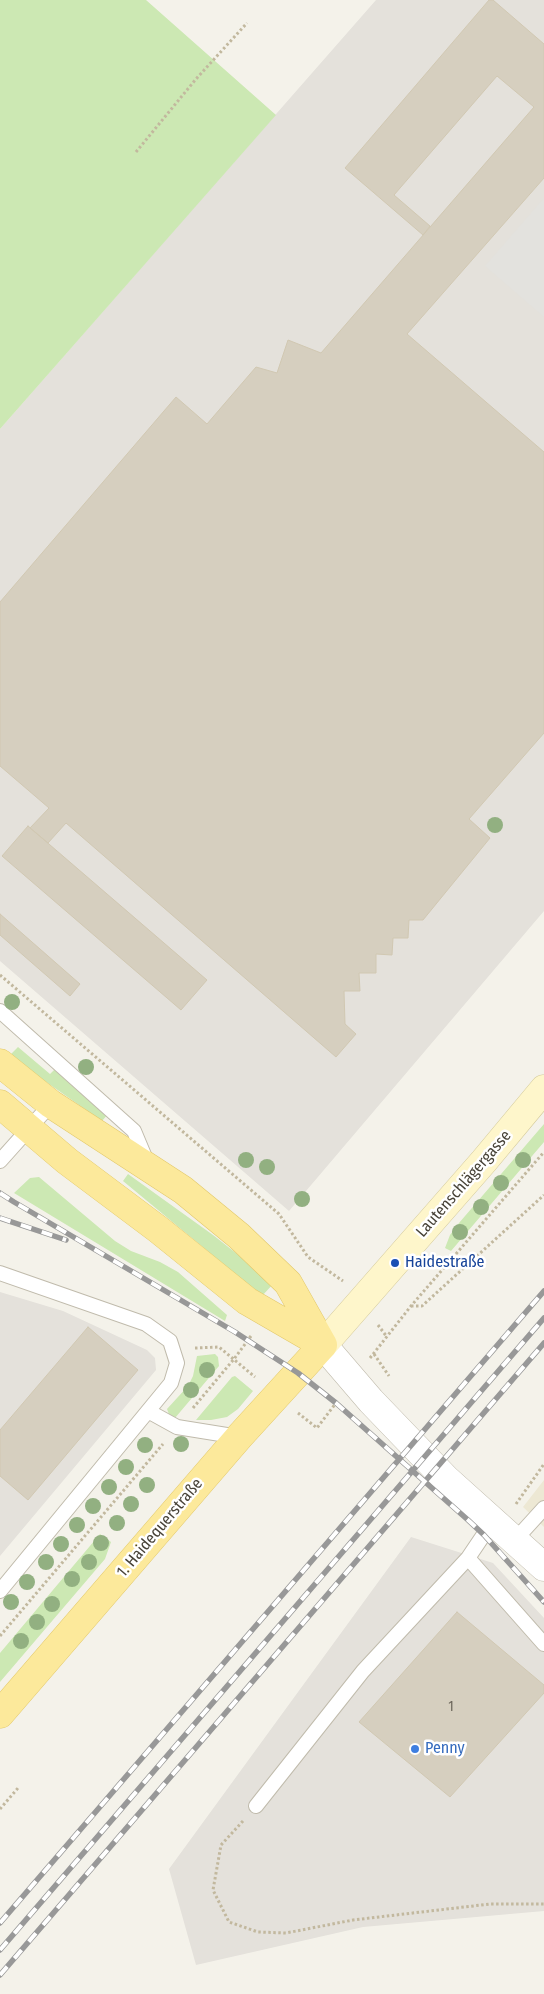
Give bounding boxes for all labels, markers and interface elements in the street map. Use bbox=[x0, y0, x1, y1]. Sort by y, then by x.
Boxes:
street label: Lautenschlägergasse bbox=[412, 1127, 516, 1241]
place label: Haidestraße bbox=[405, 1253, 485, 1273]
marker: Haidestraße bbox=[389, 1257, 401, 1269]
street label: 1. Haidequerstraße bbox=[113, 1475, 207, 1581]
house number: 1 bbox=[448, 1699, 454, 1715]
place label: Penny bbox=[425, 1739, 465, 1759]
marker: Penny bbox=[409, 1743, 421, 1755]

